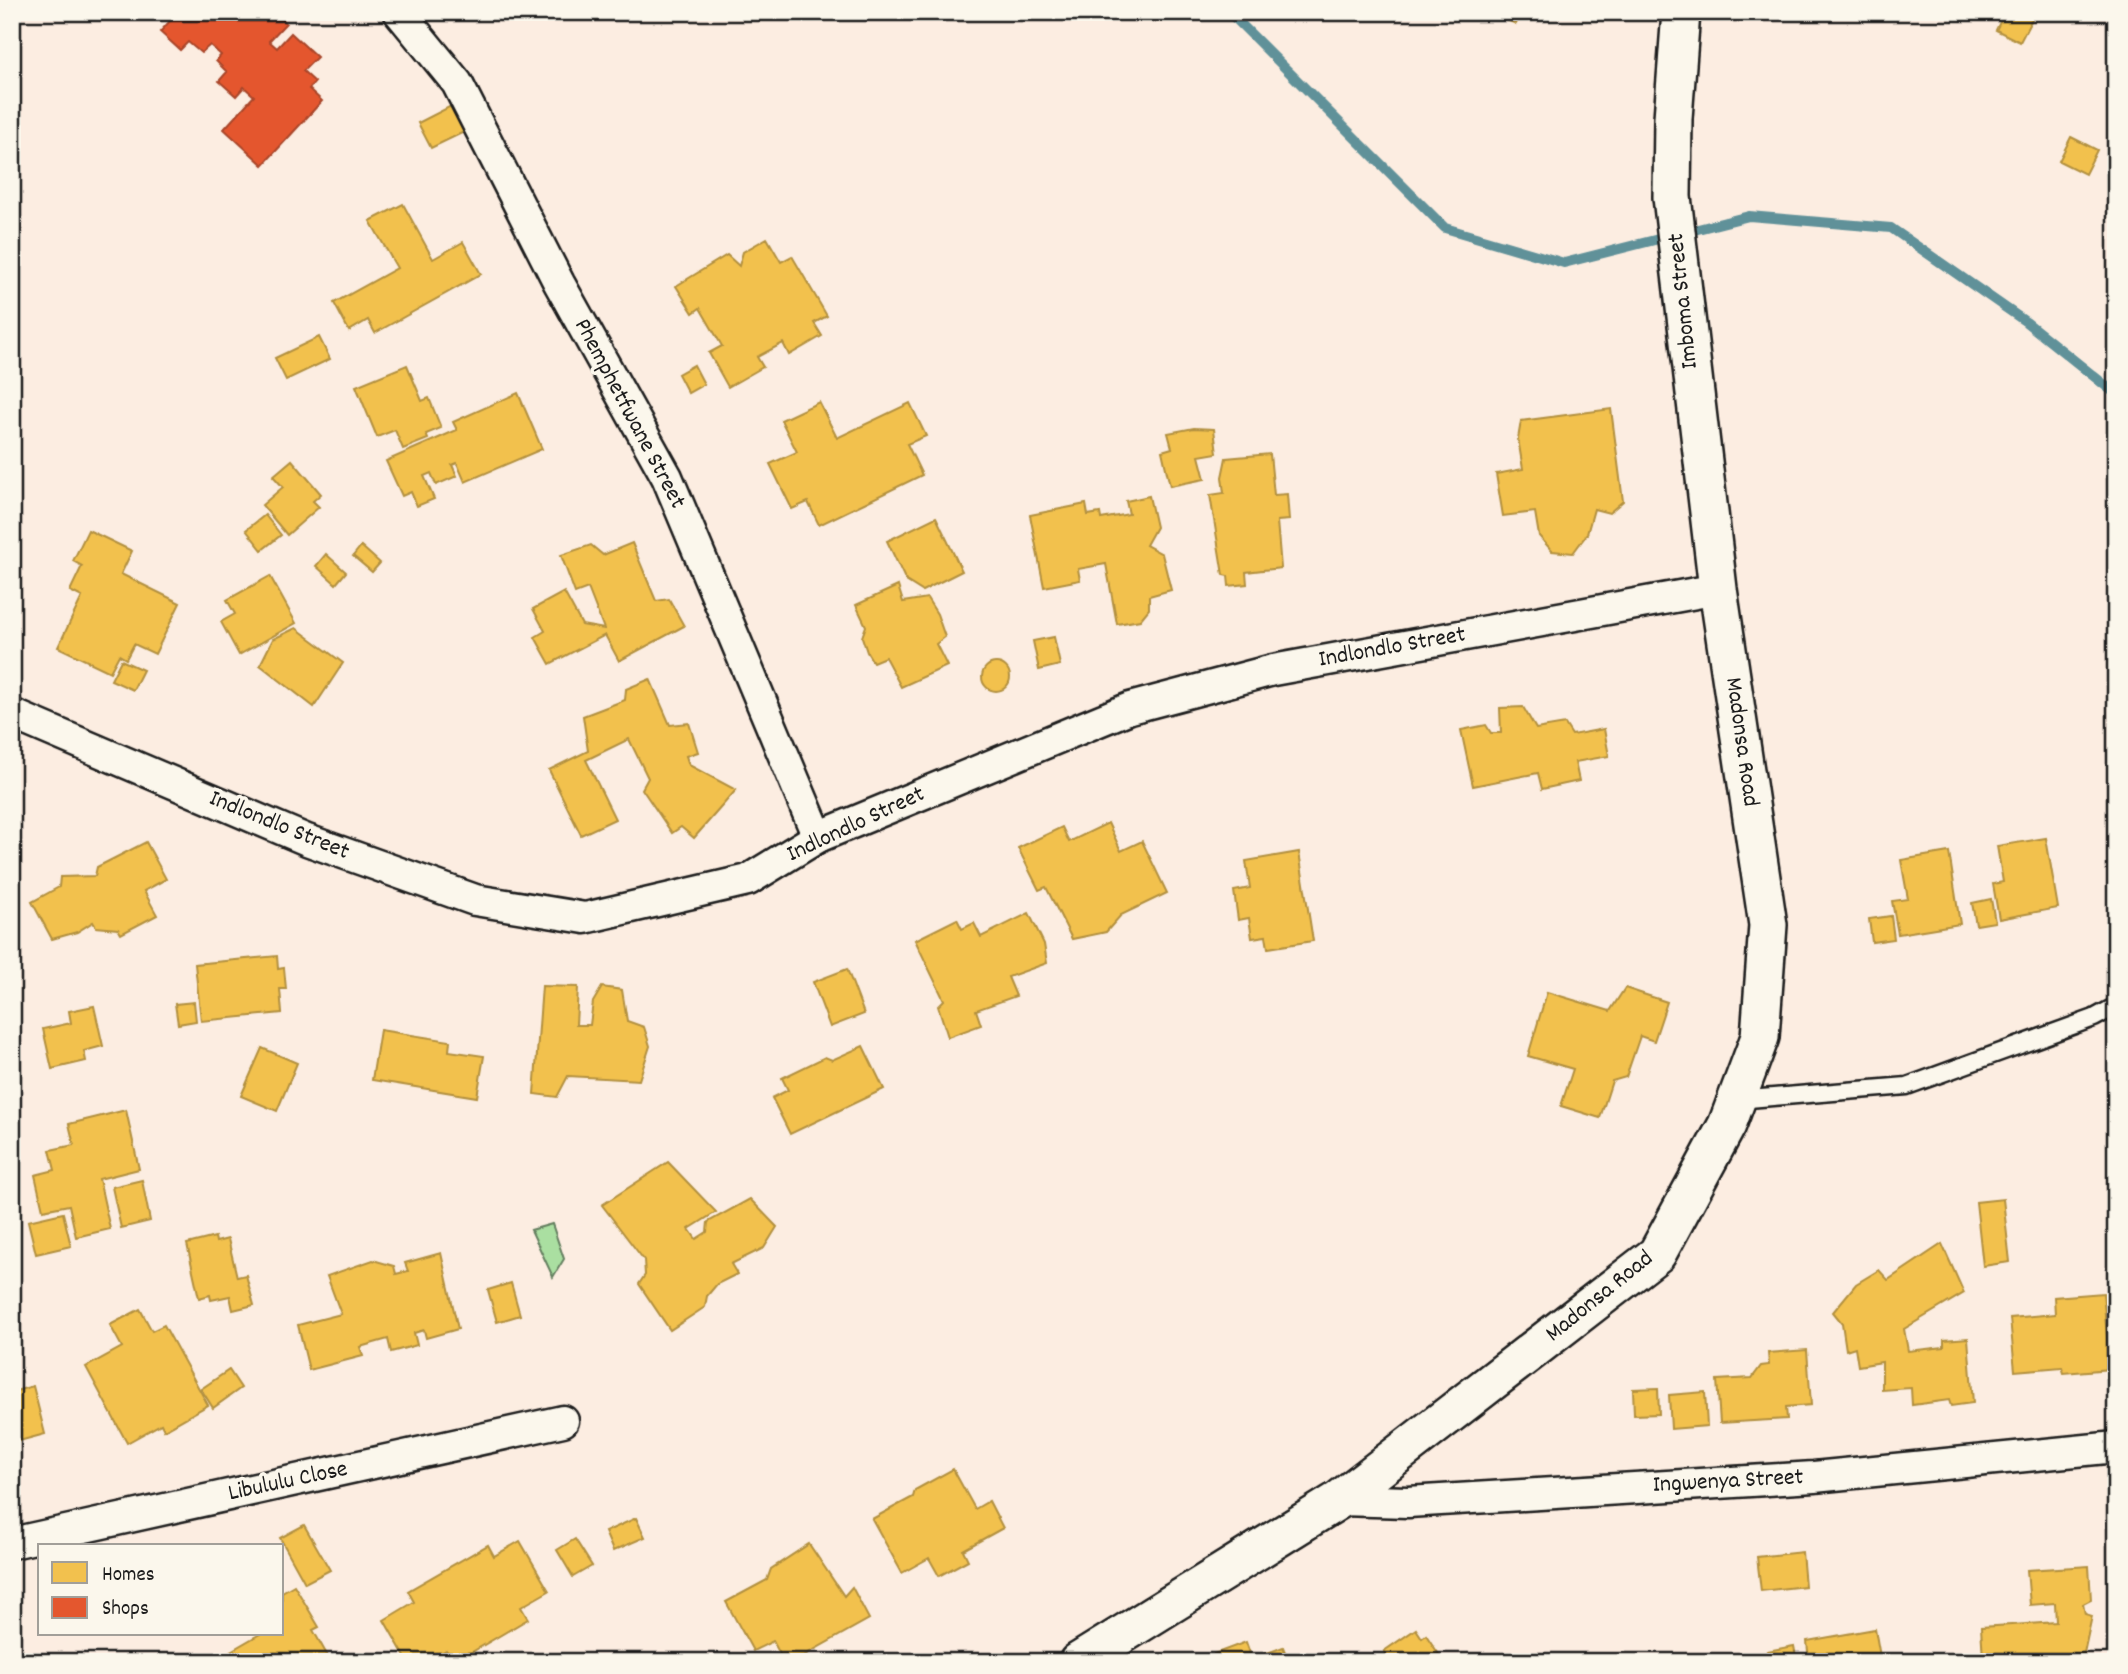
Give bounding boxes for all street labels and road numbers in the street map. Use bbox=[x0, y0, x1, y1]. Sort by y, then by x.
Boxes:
street label: Imboma Street bbox=[1660, 231, 1708, 371]
street label: Phemphetfwane Street bbox=[564, 313, 694, 515]
street label: Indlondlo Street bbox=[1316, 618, 1468, 678]
street label: Madonsa Road bbox=[1715, 675, 1767, 809]
street label: Indlondlo Street bbox=[781, 778, 931, 872]
street label: Indlondlo Street bbox=[204, 782, 354, 870]
street label: Madonsa Road bbox=[1539, 1243, 1661, 1351]
street label: Libululu Close bbox=[225, 1453, 351, 1511]
street label: Ingwenya Street bbox=[1652, 1461, 1804, 1503]

